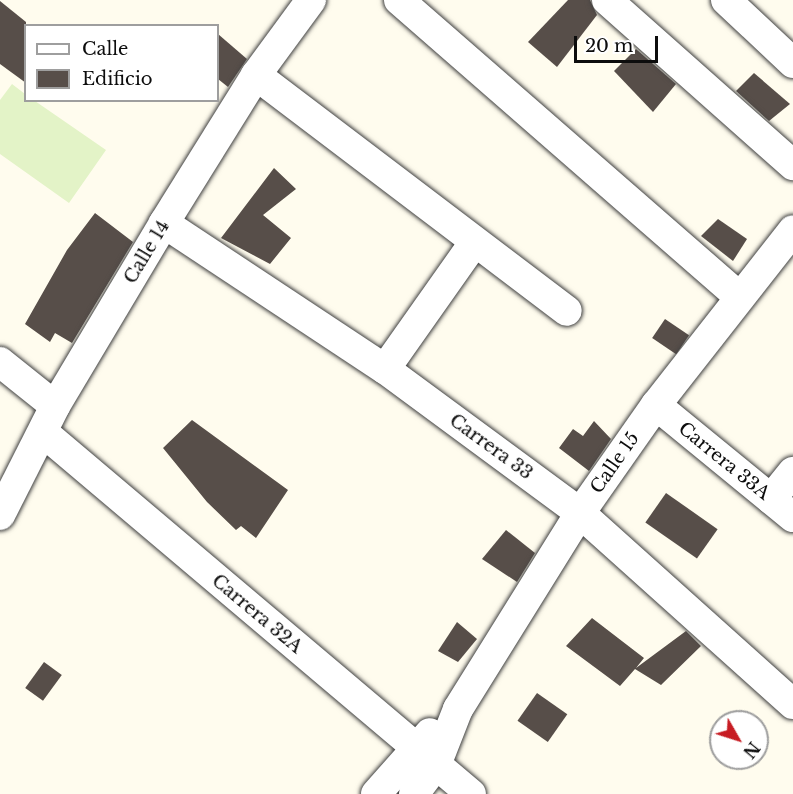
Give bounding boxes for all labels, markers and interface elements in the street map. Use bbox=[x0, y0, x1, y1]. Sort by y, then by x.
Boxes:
legend bbox=[24, 24, 219, 102]
scale bar bbox=[577, 24, 661, 62]
text: 20 m bbox=[585, 35, 633, 57]
text: Calle bbox=[82, 38, 128, 60]
text: Edificio bbox=[82, 68, 153, 90]
street label: Calle 14 bbox=[120, 216, 174, 288]
street label: Carrera 33 bbox=[445, 410, 537, 484]
street label: Carrera 33A bbox=[674, 418, 774, 504]
street label: Calle 15 bbox=[586, 428, 644, 498]
street label: Carrera 32A bbox=[207, 570, 307, 658]
north arrow bbox=[709, 710, 769, 770]
text: N bbox=[739, 738, 764, 762]

